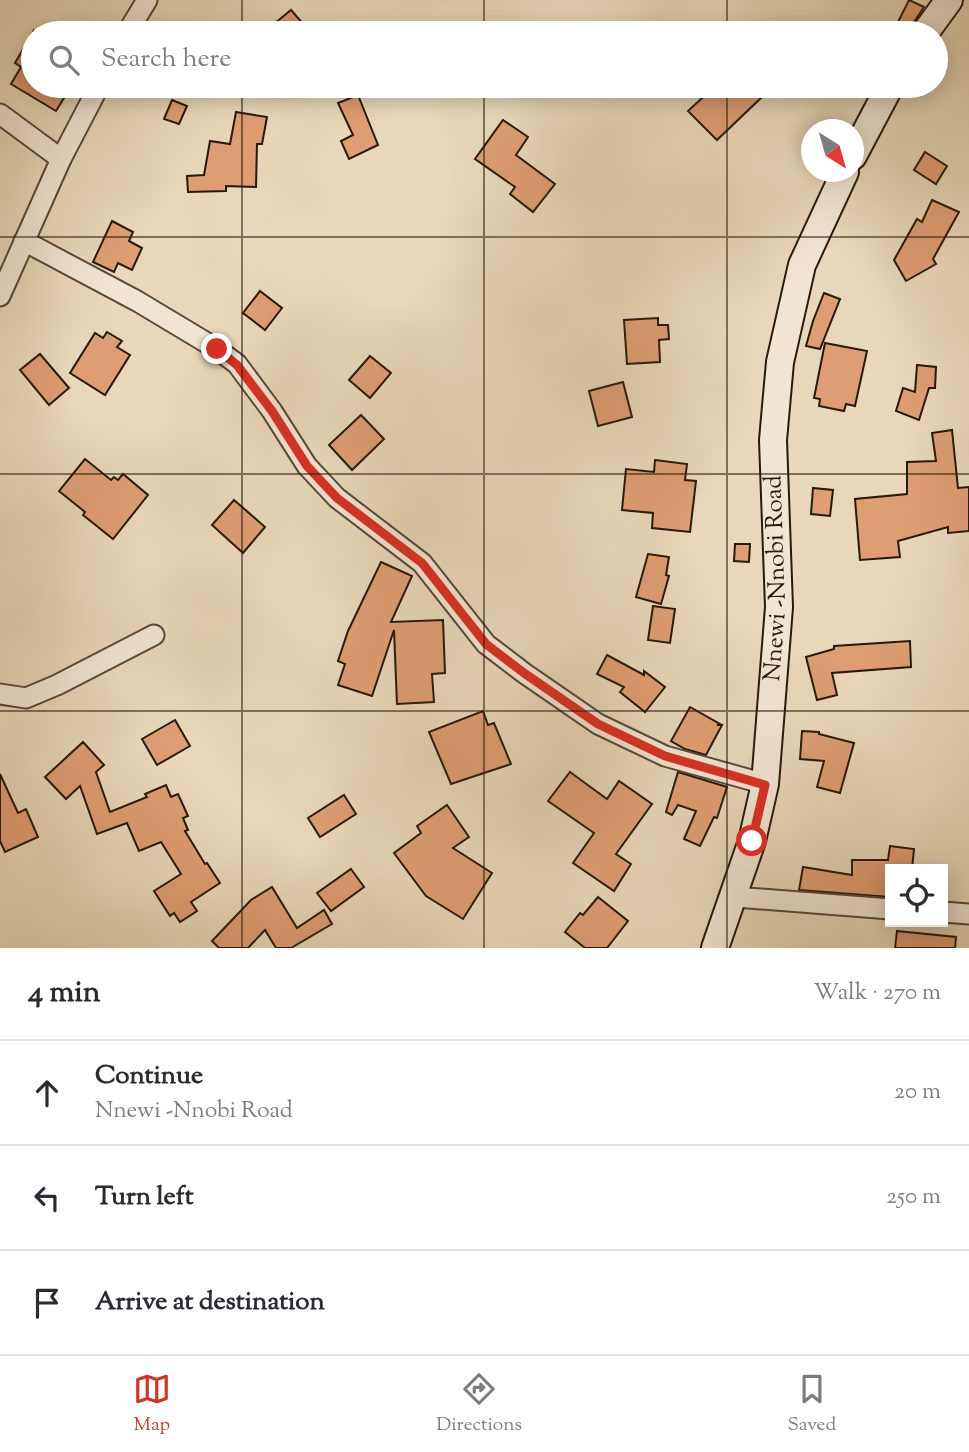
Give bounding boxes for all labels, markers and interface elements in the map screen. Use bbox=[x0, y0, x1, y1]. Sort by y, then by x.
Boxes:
search box bbox=[21, 21, 948, 98]
icon: search bbox=[45, 41, 83, 79]
text: Search here bbox=[101, 41, 231, 78]
north arrow bbox=[801, 119, 864, 182]
route end bbox=[201, 333, 232, 364]
street label: Nnewi -Nnobi Road bbox=[756, 474, 796, 683]
route start bbox=[736, 825, 767, 856]
map controls bbox=[885, 864, 948, 927]
button: locate bbox=[885, 864, 948, 927]
text: 4 min bbox=[28, 972, 101, 1015]
text: Walk · 270 m bbox=[813, 977, 941, 1010]
text: Continue bbox=[95, 1058, 203, 1095]
icon: ahead bbox=[28, 1074, 66, 1112]
text: 20 m bbox=[894, 1076, 941, 1109]
text: Nnewi -Nnobi Road bbox=[95, 1095, 293, 1128]
icon: left bbox=[28, 1179, 66, 1217]
text: Turn left bbox=[95, 1179, 194, 1216]
text: 250 m bbox=[886, 1181, 941, 1214]
icon: arrive bbox=[28, 1284, 66, 1322]
text: Arrive at destination bbox=[95, 1284, 325, 1321]
tab: Map bbox=[133, 1370, 171, 1439]
tab: Directions bbox=[436, 1370, 522, 1439]
tab: Saved bbox=[787, 1370, 836, 1439]

